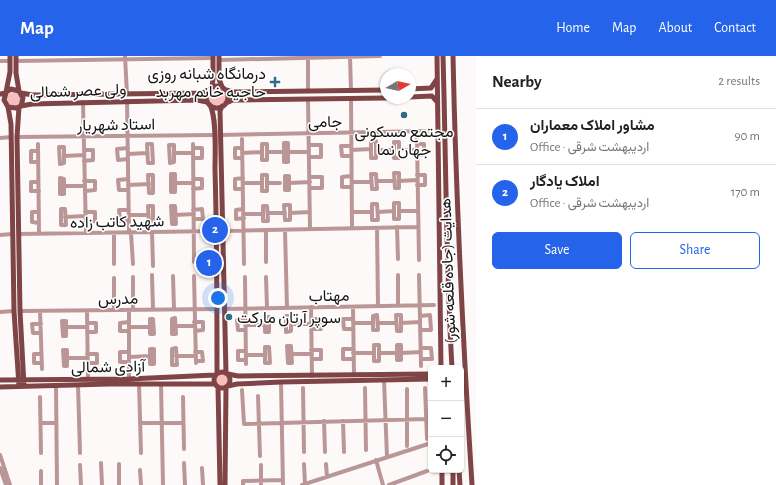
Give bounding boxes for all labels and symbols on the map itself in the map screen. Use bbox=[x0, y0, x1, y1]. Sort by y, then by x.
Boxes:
place label: درمانگاه شبانه‌ روزی حاجیه‌ خانم مهربد bbox=[147, 66, 266, 102]
north arrow bbox=[380, 68, 416, 104]
marker: درمانگاه شبانه‌ روزی حاجیه‌ خانم مهربد bbox=[269, 76, 281, 88]
street label: ولی عصر شمالی bbox=[29, 81, 127, 103]
marker: مجتمع مسکونی جهان نما bbox=[399, 110, 409, 120]
street label: جامی bbox=[308, 114, 343, 132]
street label: استاد شهریار bbox=[76, 116, 155, 136]
place label: مجتمع مسکونی جهان نما bbox=[355, 124, 453, 160]
street label: هدایت (جاده قلعه شور) bbox=[437, 198, 461, 344]
street label: شهید کاتب زاده bbox=[70, 213, 164, 233]
pin: 2 bbox=[202, 215, 228, 245]
pin: 1 bbox=[196, 248, 222, 278]
your location bbox=[208, 288, 228, 308]
street label: مهتاب bbox=[308, 288, 350, 306]
street label: مدرس bbox=[98, 291, 138, 309]
place label: سوپر آرتان مارکت bbox=[237, 310, 341, 329]
marker: سوپر آرتان مارکت bbox=[224, 312, 234, 322]
street label: آزادی شمالی bbox=[71, 358, 147, 378]

